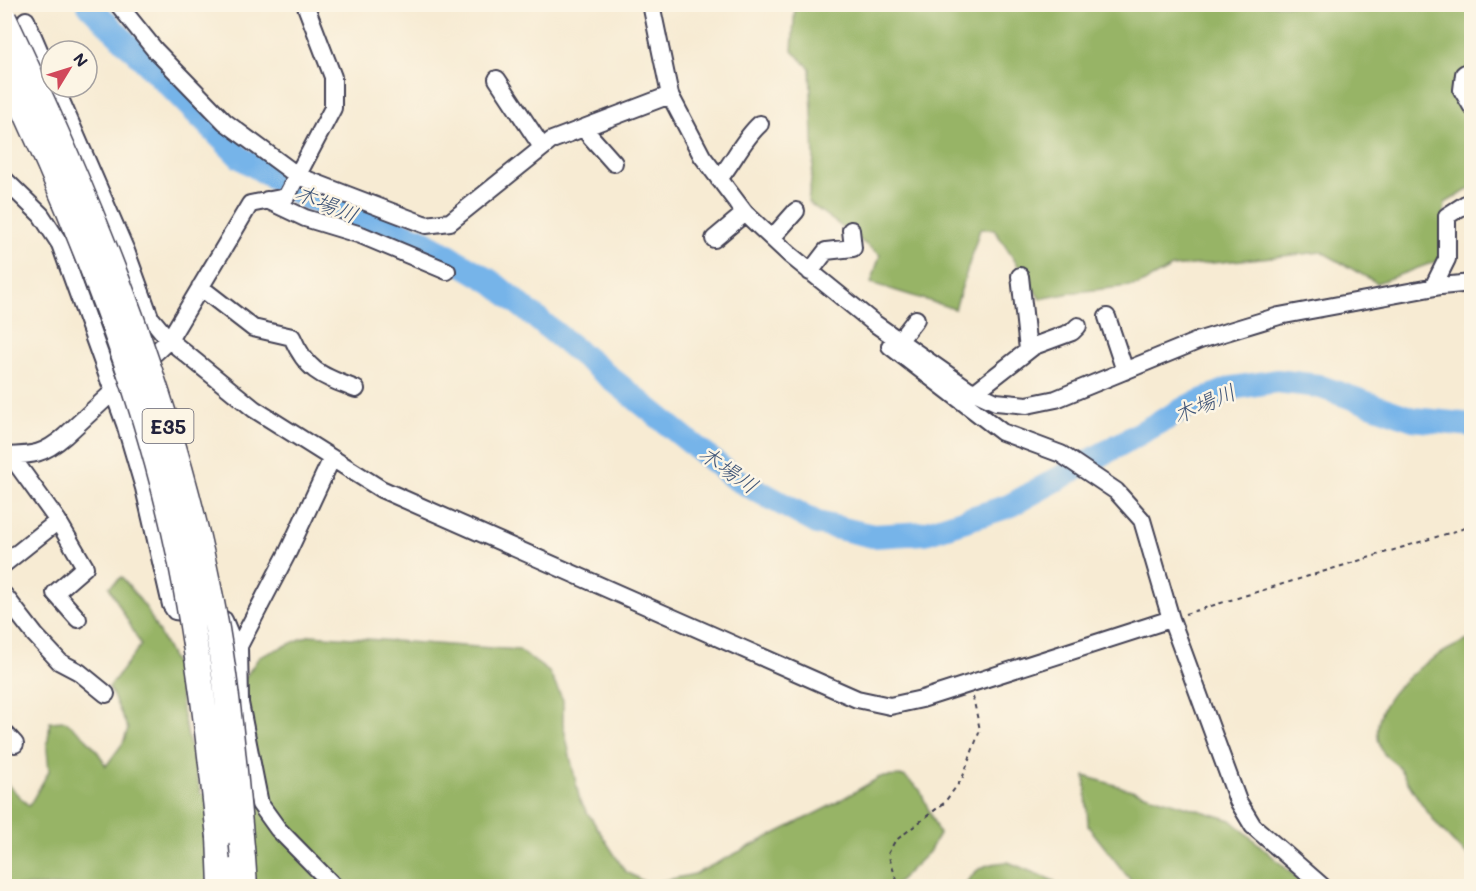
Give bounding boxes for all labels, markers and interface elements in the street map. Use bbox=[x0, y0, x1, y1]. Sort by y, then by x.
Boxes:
north arrow bbox=[39, 39, 99, 99]
text: N bbox=[69, 48, 93, 71]
water label: 木場川 bbox=[291, 177, 363, 229]
water label: 木場川 bbox=[1168, 377, 1240, 429]
road number: E35 bbox=[142, 409, 194, 443]
water label: 木場川 bbox=[694, 438, 764, 500]

